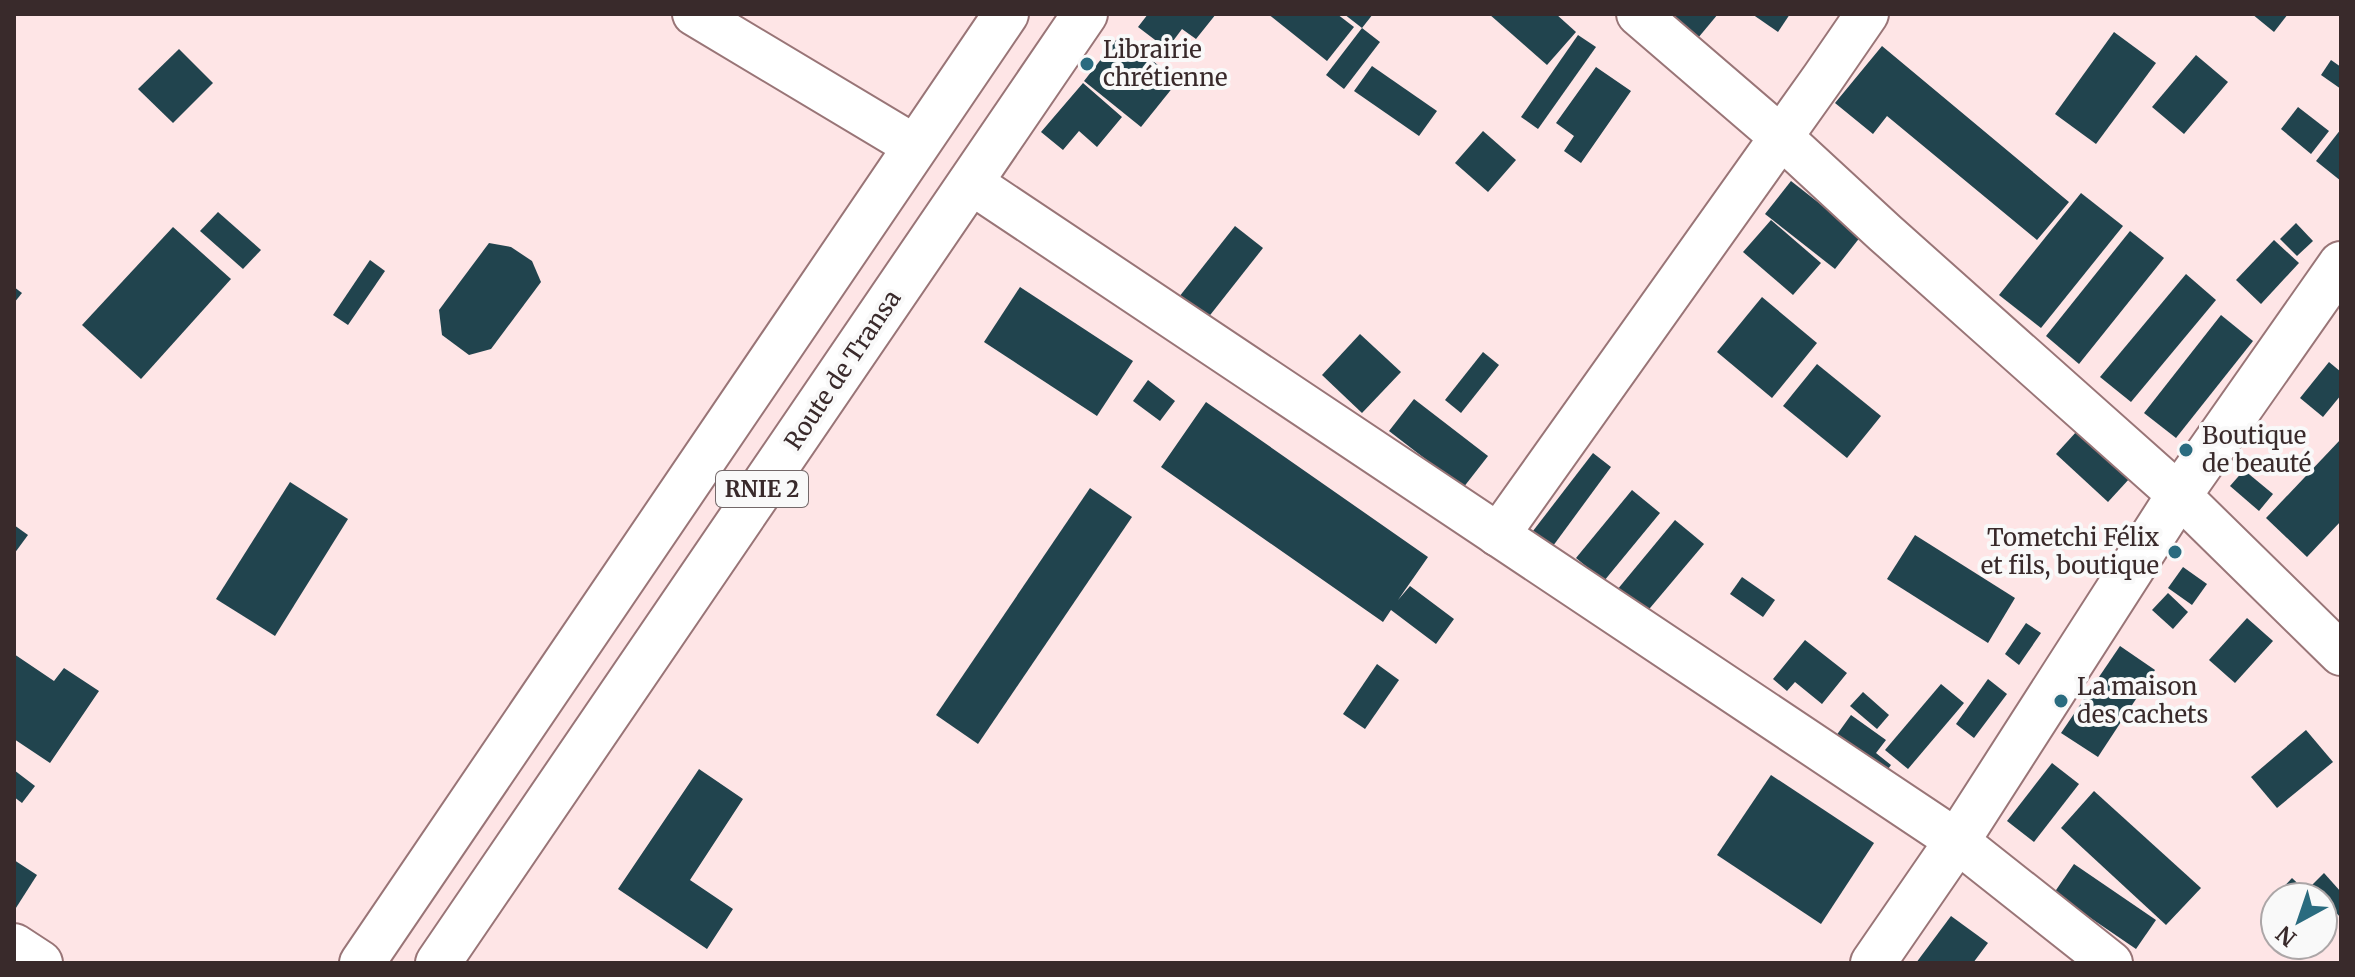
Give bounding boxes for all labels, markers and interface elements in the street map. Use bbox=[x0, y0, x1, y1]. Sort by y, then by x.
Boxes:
place label: Librairie chrétienne bbox=[1103, 34, 1228, 93]
marker: Librairie chrétienne bbox=[1078, 55, 1096, 73]
street label: Route de Transa bbox=[778, 284, 908, 456]
place label: Boutique de beauté bbox=[2202, 420, 2311, 479]
marker: Boutique de beauté bbox=[2177, 441, 2195, 459]
road number: RNIE 2 bbox=[716, 471, 808, 507]
place label: Tometchi Félix et fils, boutique bbox=[1981, 522, 2160, 581]
marker: Tometchi Félix et fils, boutique bbox=[2166, 543, 2184, 561]
place label: La maison des cachets bbox=[2077, 671, 2208, 730]
marker: La maison des cachets bbox=[2052, 692, 2070, 710]
north arrow bbox=[2259, 881, 2339, 961]
text: N bbox=[2270, 920, 2302, 953]

